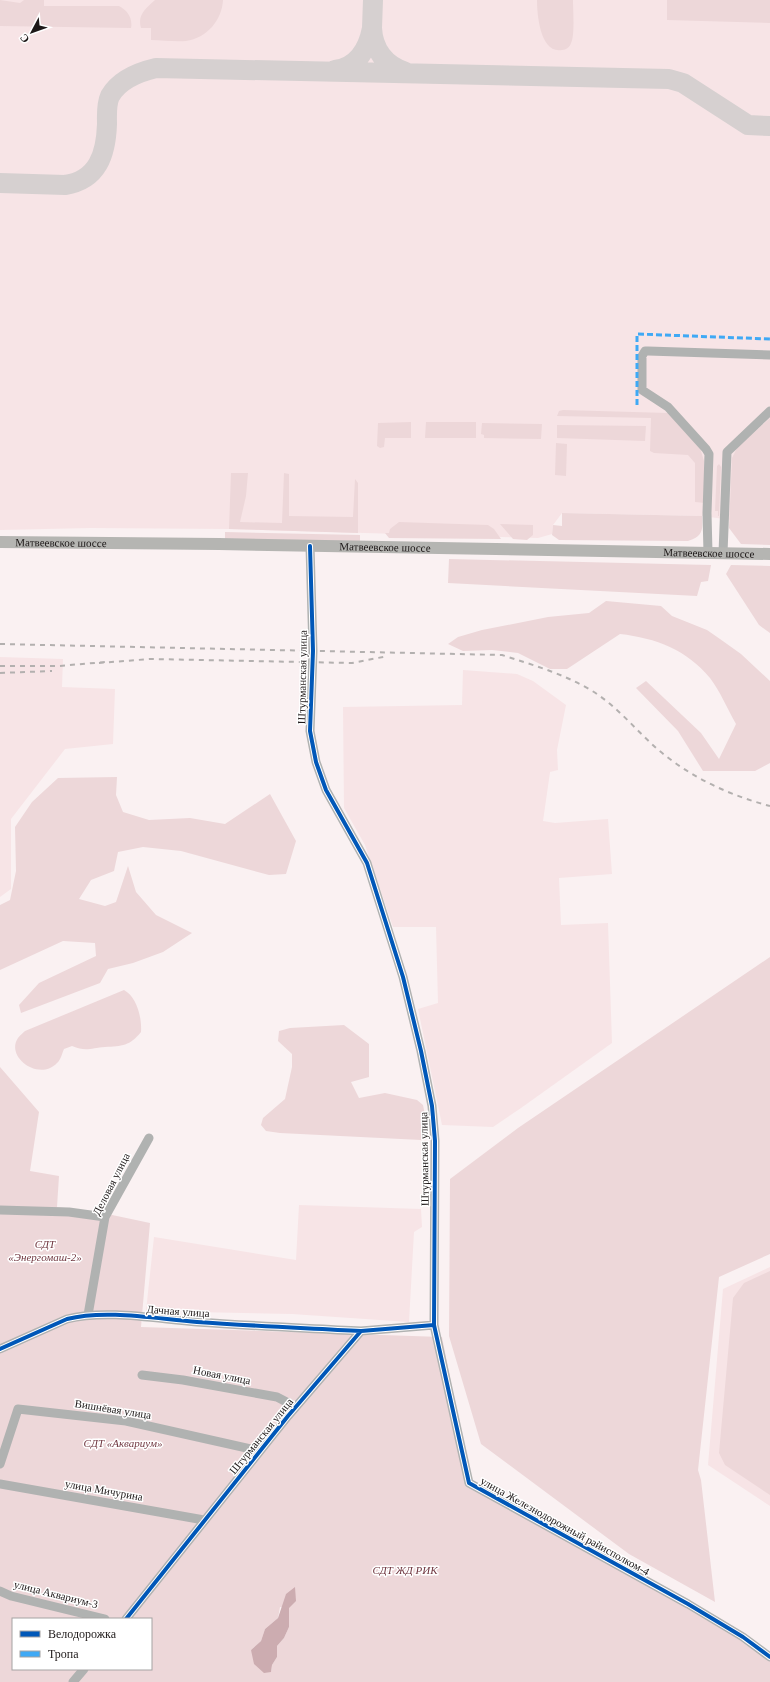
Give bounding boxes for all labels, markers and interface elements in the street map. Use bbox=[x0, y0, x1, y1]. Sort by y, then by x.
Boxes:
north arrow bbox=[12, 12, 52, 52]
text: С bbox=[17, 32, 32, 45]
street label: Матвеевское шоссе bbox=[15, 536, 107, 549]
street label: Матвеевское шоссе bbox=[339, 540, 431, 554]
street label: Матвеевское шоссе bbox=[663, 546, 755, 560]
street label: Штурманская улица bbox=[295, 630, 309, 724]
street label: Штурманская улица bbox=[417, 1112, 431, 1206]
street label: Деловая улица bbox=[90, 1151, 132, 1217]
park label: СДТ «Энергомаш-2» bbox=[8, 1238, 82, 1263]
street label: Дачная улица bbox=[146, 1303, 210, 1319]
street label: Новая улица bbox=[192, 1364, 252, 1386]
street label: Штурманская улица bbox=[227, 1396, 295, 1476]
street label: Вишнёвая улица bbox=[74, 1397, 152, 1421]
park label: СДТ «Аквариум» bbox=[84, 1437, 162, 1449]
street label: улица Железнодорожный райисполком-4 bbox=[478, 1474, 652, 1578]
street label: улица Мичурина bbox=[64, 1477, 144, 1503]
park label: СДТ ЖД РИК bbox=[373, 1564, 438, 1576]
street label: улица Аквариум-3 bbox=[13, 1578, 100, 1610]
legend bbox=[12, 1618, 152, 1670]
text: Велодорожка bbox=[48, 1627, 117, 1641]
text: Тропа bbox=[48, 1647, 79, 1661]

